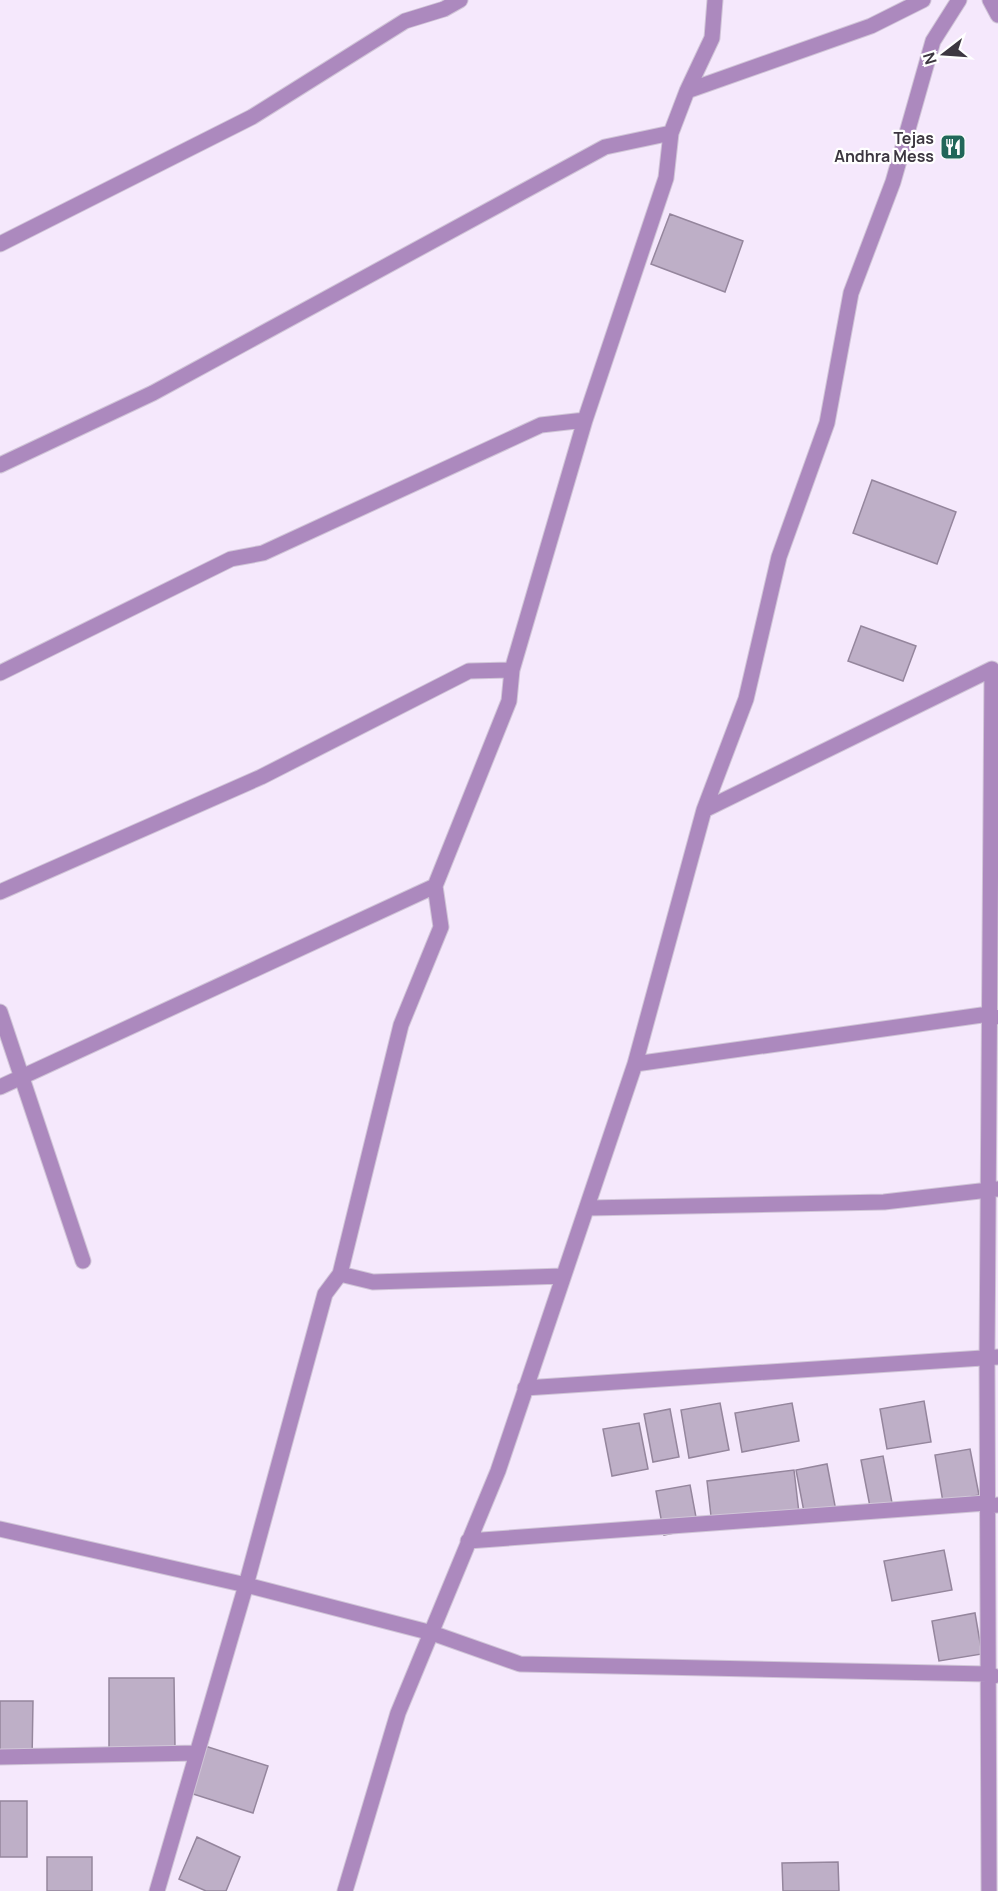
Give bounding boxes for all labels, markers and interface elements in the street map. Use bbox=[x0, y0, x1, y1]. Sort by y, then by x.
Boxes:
north arrow bbox=[914, 24, 974, 84]
text: N bbox=[917, 50, 942, 67]
place label: Tejas Andhra Mess bbox=[834, 127, 934, 167]
restaurant icon: Tejas Andhra Mess bbox=[938, 132, 968, 162]

